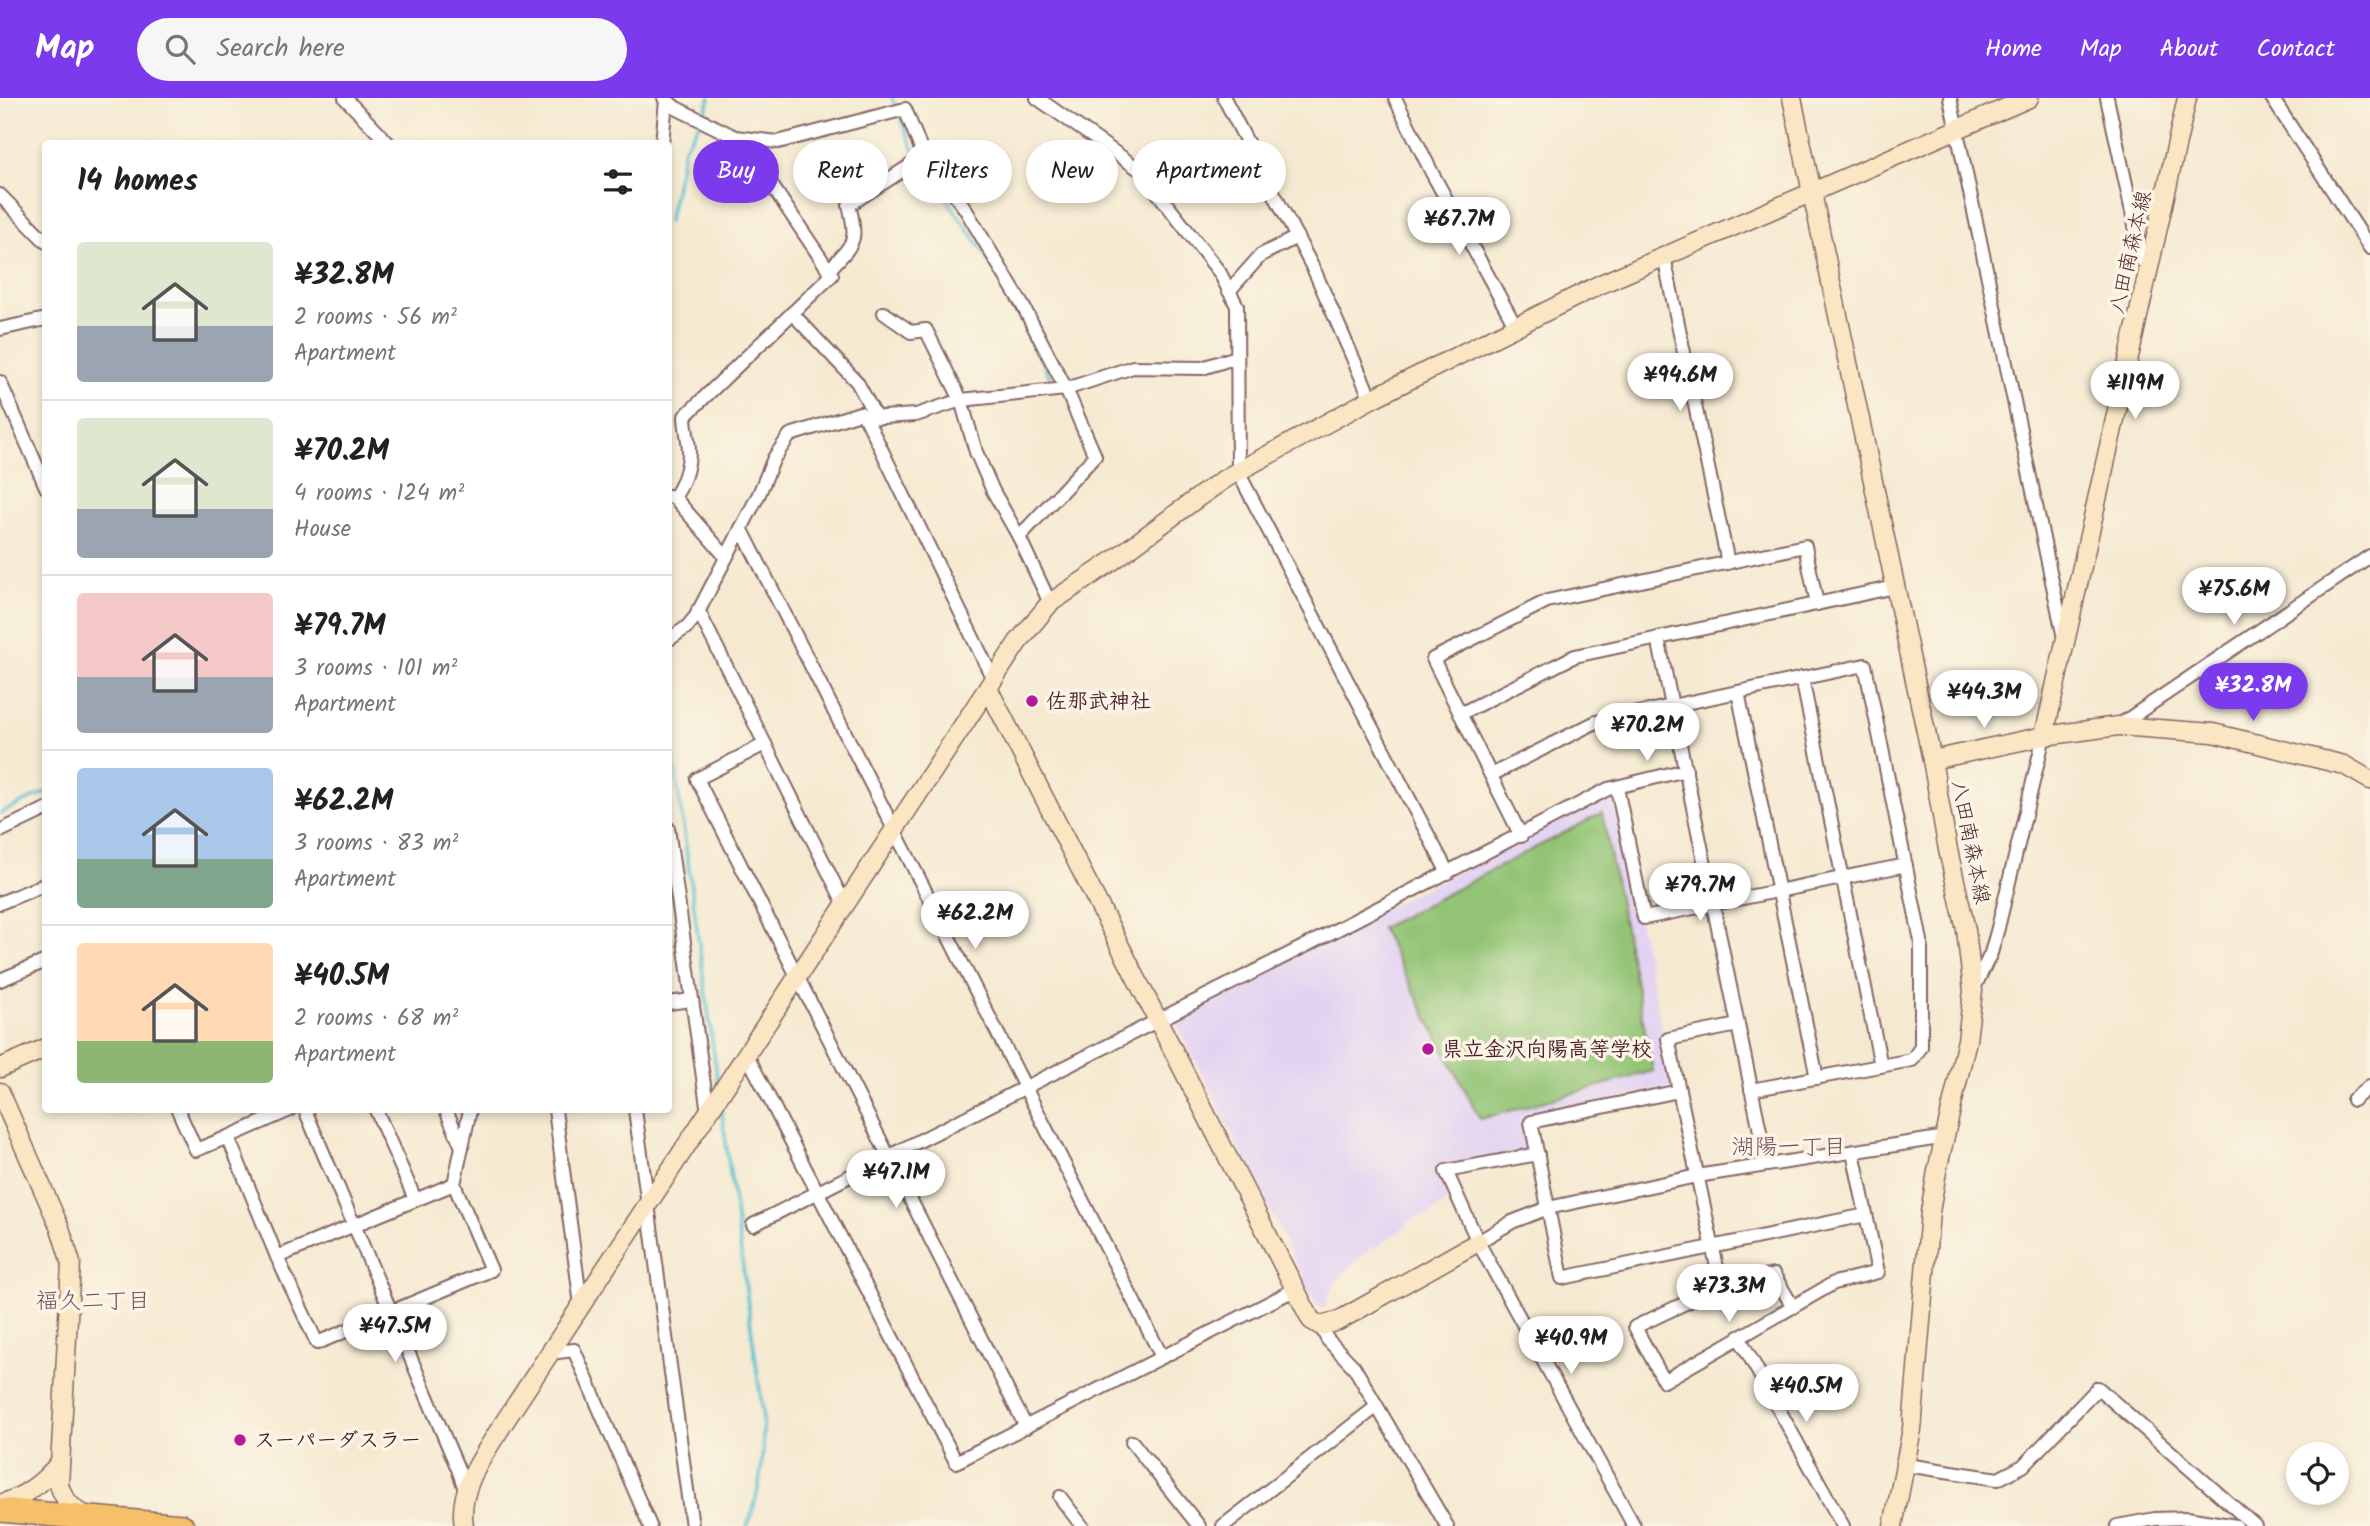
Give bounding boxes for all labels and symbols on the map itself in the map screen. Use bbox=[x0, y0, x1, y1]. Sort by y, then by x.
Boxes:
street label: 八田南森本線 bbox=[2101, 187, 2162, 317]
pin: ¥67.7M bbox=[1402, 198, 1516, 257]
pin: ¥94.6M bbox=[1623, 354, 1737, 413]
pin: ¥119M bbox=[2086, 362, 2184, 421]
pin: ¥75.6M bbox=[2177, 568, 2291, 627]
pin: ¥32.8M bbox=[2196, 664, 2310, 723]
pin: ¥44.3M bbox=[1927, 670, 2041, 730]
place label: 佐那武神社 bbox=[1046, 686, 1151, 719]
marker: 佐那武神社 bbox=[1024, 693, 1040, 709]
pin: ¥70.2M bbox=[1590, 704, 1704, 763]
street label: 八田南森本線 bbox=[1941, 777, 1998, 907]
pin: ¥79.7M bbox=[1643, 864, 1757, 923]
pin: ¥62.2M bbox=[918, 892, 1032, 951]
place label: 県立金沢向陽高等学校 bbox=[1442, 1034, 1652, 1067]
marker: 県立金沢向陽高等学校 bbox=[1420, 1041, 1436, 1057]
district label: 湖陽一丁目 bbox=[1732, 1130, 1847, 1166]
pin: ¥47.1M bbox=[839, 1150, 953, 1210]
pin: ¥73.3M bbox=[1672, 1264, 1786, 1324]
district label: 福久二丁目 bbox=[36, 1284, 151, 1320]
pin: ¥47.5M bbox=[338, 1304, 452, 1364]
pin: ¥40.9M bbox=[1514, 1316, 1628, 1376]
pin: ¥40.5M bbox=[1749, 1364, 1863, 1424]
place label: スーパーダスラー bbox=[254, 1425, 421, 1458]
marker: スーパーダスラー bbox=[232, 1432, 248, 1448]

